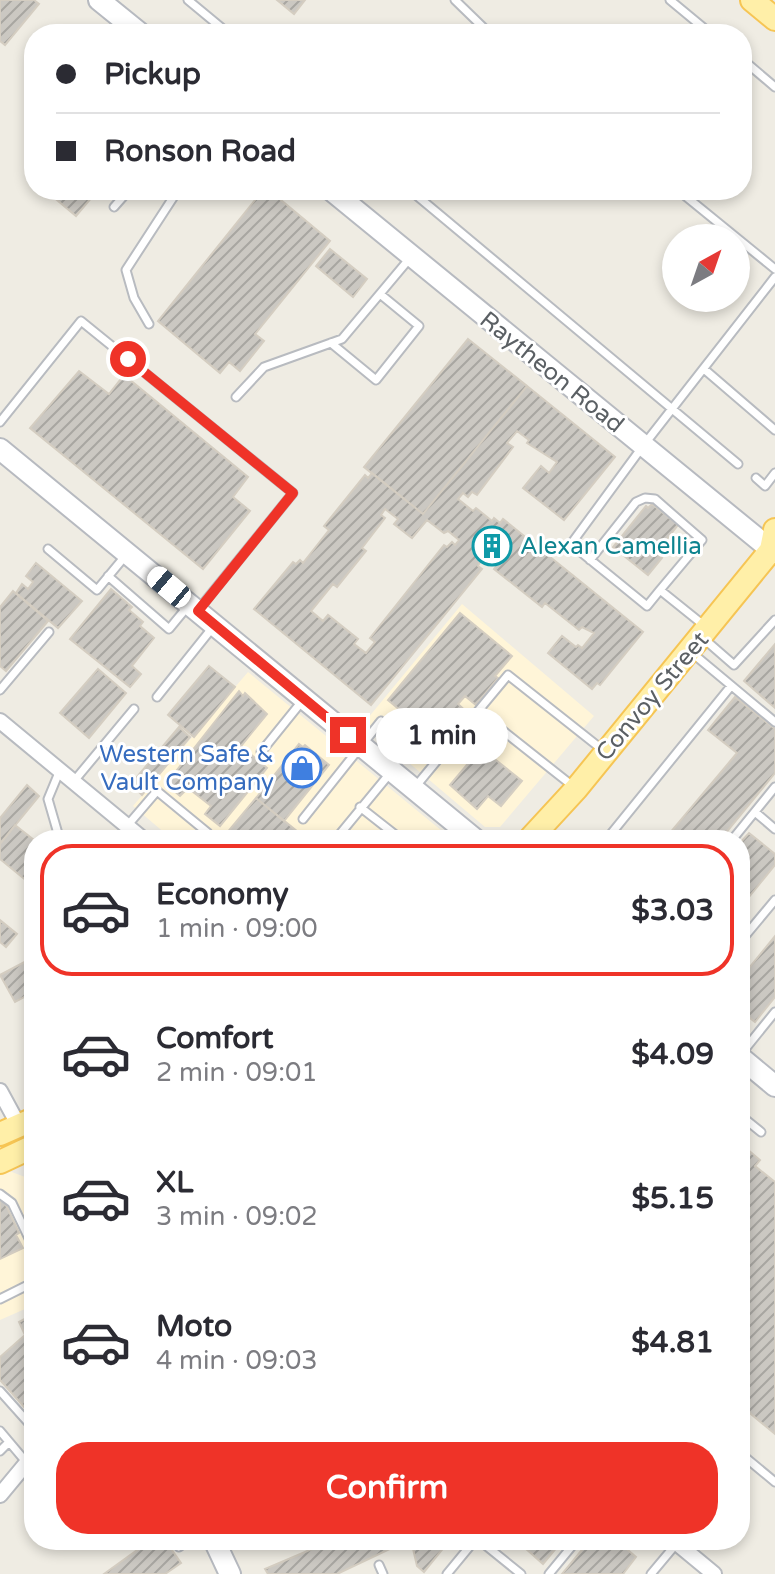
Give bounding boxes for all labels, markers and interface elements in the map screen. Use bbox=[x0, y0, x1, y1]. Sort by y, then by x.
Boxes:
text: Pickup bbox=[104, 56, 201, 93]
text: Ronson Road bbox=[104, 133, 296, 170]
north arrow bbox=[662, 224, 750, 312]
map controls bbox=[662, 224, 750, 312]
street label: Raytheon Road bbox=[474, 305, 630, 439]
route start bbox=[110, 341, 146, 377]
building icon: Alexan Camellia bbox=[471, 525, 513, 567]
place label: Alexan Camellia bbox=[520, 532, 702, 561]
car bbox=[143, 562, 195, 612]
street label: Convoy Street bbox=[590, 626, 715, 767]
callout: 1 min bbox=[376, 707, 508, 763]
route end bbox=[330, 717, 366, 753]
text: 1 min bbox=[407, 720, 477, 751]
place label: Western Safe & Vault Company bbox=[99, 740, 274, 797]
shop icon: Western Safe & Vault Company bbox=[281, 747, 323, 789]
icon: car bbox=[60, 874, 132, 946]
text: Economy bbox=[156, 876, 289, 913]
text: $3.03 bbox=[631, 892, 714, 929]
text: 1 min · 09:00 bbox=[156, 913, 318, 944]
icon: car bbox=[60, 1018, 132, 1090]
text: Comfort bbox=[156, 1020, 274, 1057]
text: $4.09 bbox=[631, 1036, 714, 1073]
text: 2 min · 09:01 bbox=[156, 1057, 318, 1088]
icon: car bbox=[60, 1162, 132, 1234]
text: XL bbox=[156, 1164, 193, 1201]
text: $5.15 bbox=[632, 1180, 714, 1217]
text: 3 min · 09:02 bbox=[156, 1201, 318, 1232]
icon: car bbox=[60, 1306, 132, 1378]
text: Moto bbox=[156, 1308, 232, 1345]
text: $4.81 bbox=[631, 1324, 714, 1361]
text: 4 min · 09:03 bbox=[156, 1345, 318, 1376]
button: Confirm bbox=[56, 1442, 718, 1534]

